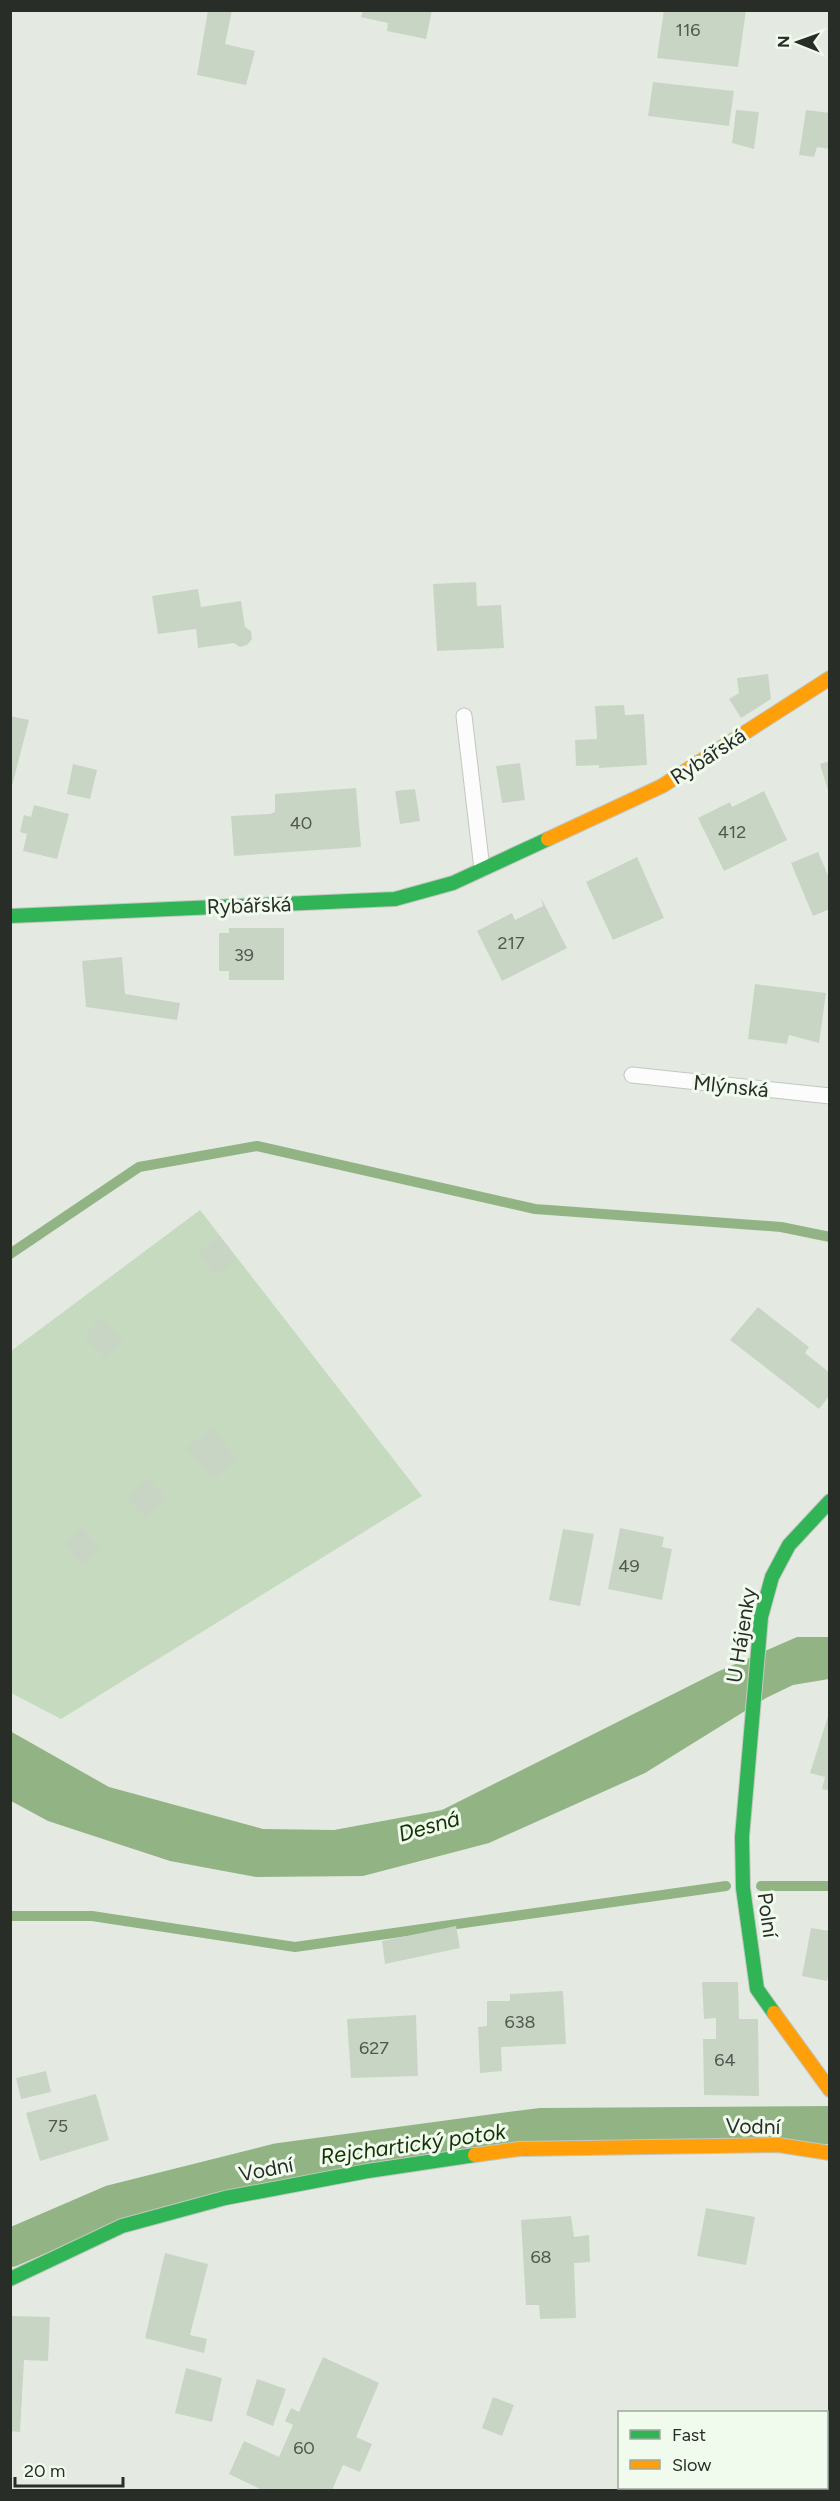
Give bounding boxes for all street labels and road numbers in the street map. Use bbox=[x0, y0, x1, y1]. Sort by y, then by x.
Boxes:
street label: Rybářská bbox=[666, 722, 750, 790]
street label: Rybářská bbox=[206, 891, 292, 919]
street label: Mlýnská bbox=[692, 1070, 770, 1102]
street label: U Hájenky bbox=[721, 1585, 761, 1685]
street label: Polní bbox=[752, 1891, 784, 1940]
street label: Vodní bbox=[725, 2113, 782, 2139]
street label: Vodní bbox=[237, 2151, 296, 2186]

